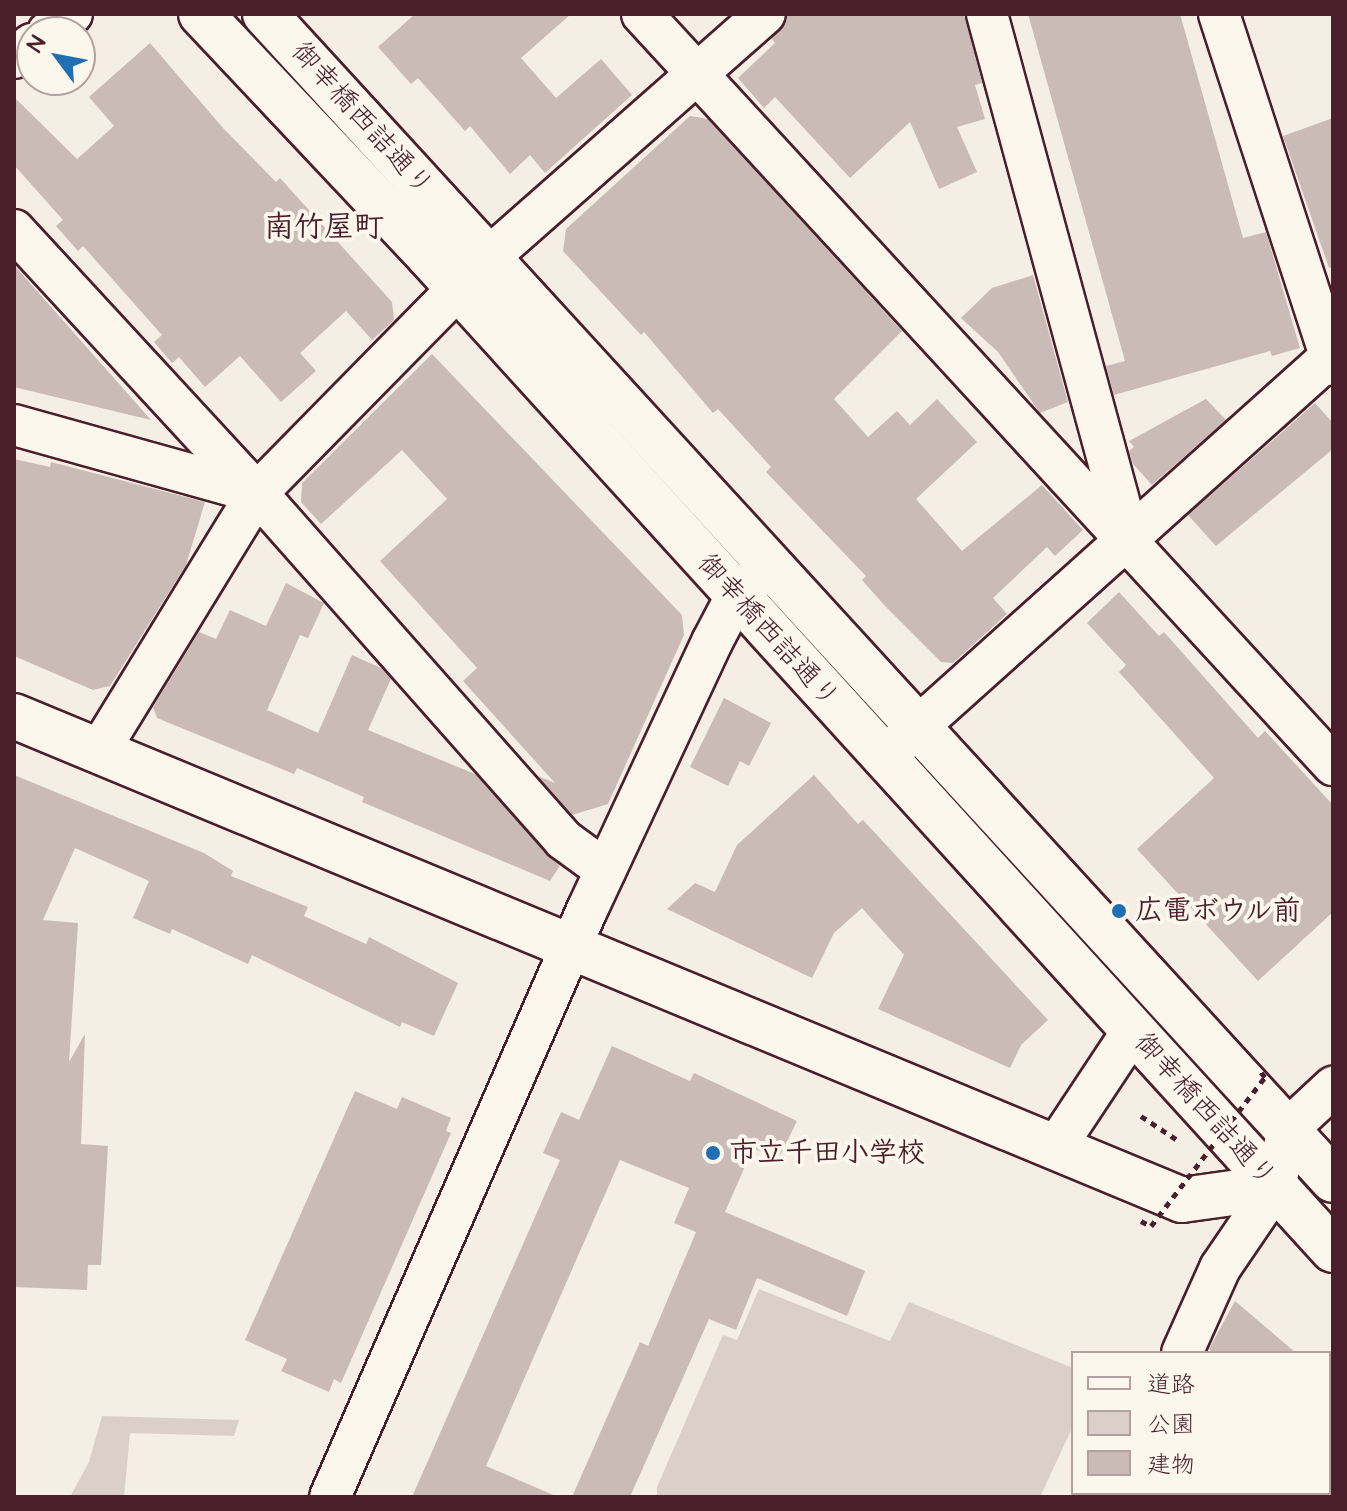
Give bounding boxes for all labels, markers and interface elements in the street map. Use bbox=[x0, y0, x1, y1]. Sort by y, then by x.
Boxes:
north arrow bbox=[16, 16, 96, 96]
text: N bbox=[20, 30, 54, 58]
street label: 御幸橋西詰通り bbox=[284, 35, 440, 203]
district label: 南竹屋町 bbox=[264, 209, 384, 245]
street label: 御幸橋西詰通り bbox=[690, 547, 846, 715]
place label: 広電ボウル前 bbox=[1135, 894, 1303, 928]
marker: 広電ボウル前 bbox=[1110, 902, 1128, 920]
street label: 御幸橋西詰通り bbox=[1127, 1026, 1283, 1194]
place label: 市立千田小学校 bbox=[729, 1136, 925, 1170]
marker: 市立千田小学校 bbox=[704, 1144, 722, 1162]
legend bbox=[1071, 1351, 1331, 1495]
text: 道路 bbox=[1147, 1368, 1195, 1402]
text: 公園 bbox=[1147, 1408, 1195, 1442]
text: 建物 bbox=[1147, 1448, 1195, 1482]

